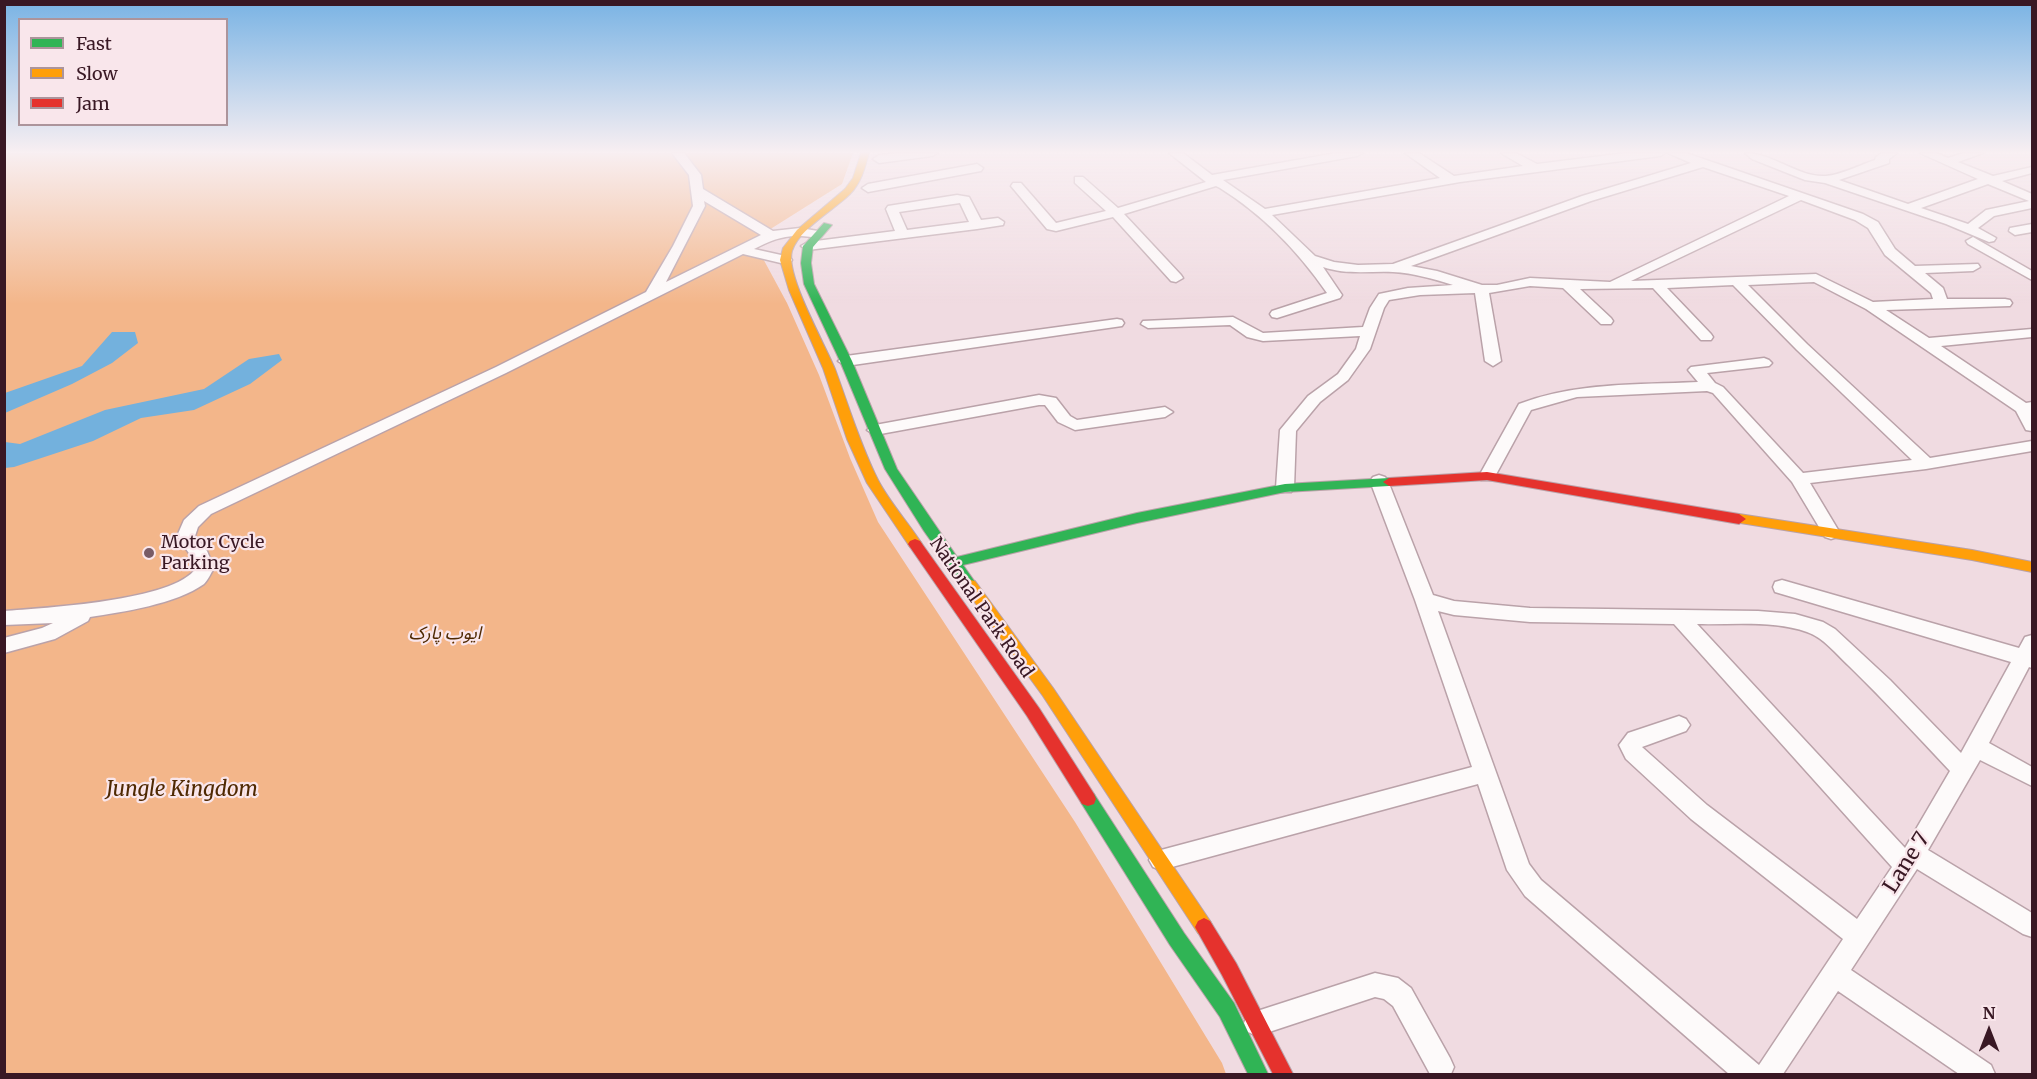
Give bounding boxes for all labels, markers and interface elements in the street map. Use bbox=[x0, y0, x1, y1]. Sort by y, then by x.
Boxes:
legend bbox=[18, 18, 228, 126]
text: Fast bbox=[76, 32, 112, 55]
text: Slow bbox=[76, 62, 118, 85]
text: Jam bbox=[76, 92, 110, 115]
place label: Motor Cycle Parking bbox=[161, 532, 264, 574]
street label: National Park Road bbox=[925, 534, 1037, 682]
marker: Motor Cycle Parking bbox=[142, 546, 156, 560]
park label: ایوب پارک bbox=[409, 623, 481, 645]
park label: Jungle Kingdom bbox=[106, 777, 258, 803]
street label: Lane 7 bbox=[1879, 828, 1935, 898]
north arrow bbox=[1959, 1001, 2019, 1061]
text: N bbox=[1983, 1003, 1995, 1023]

